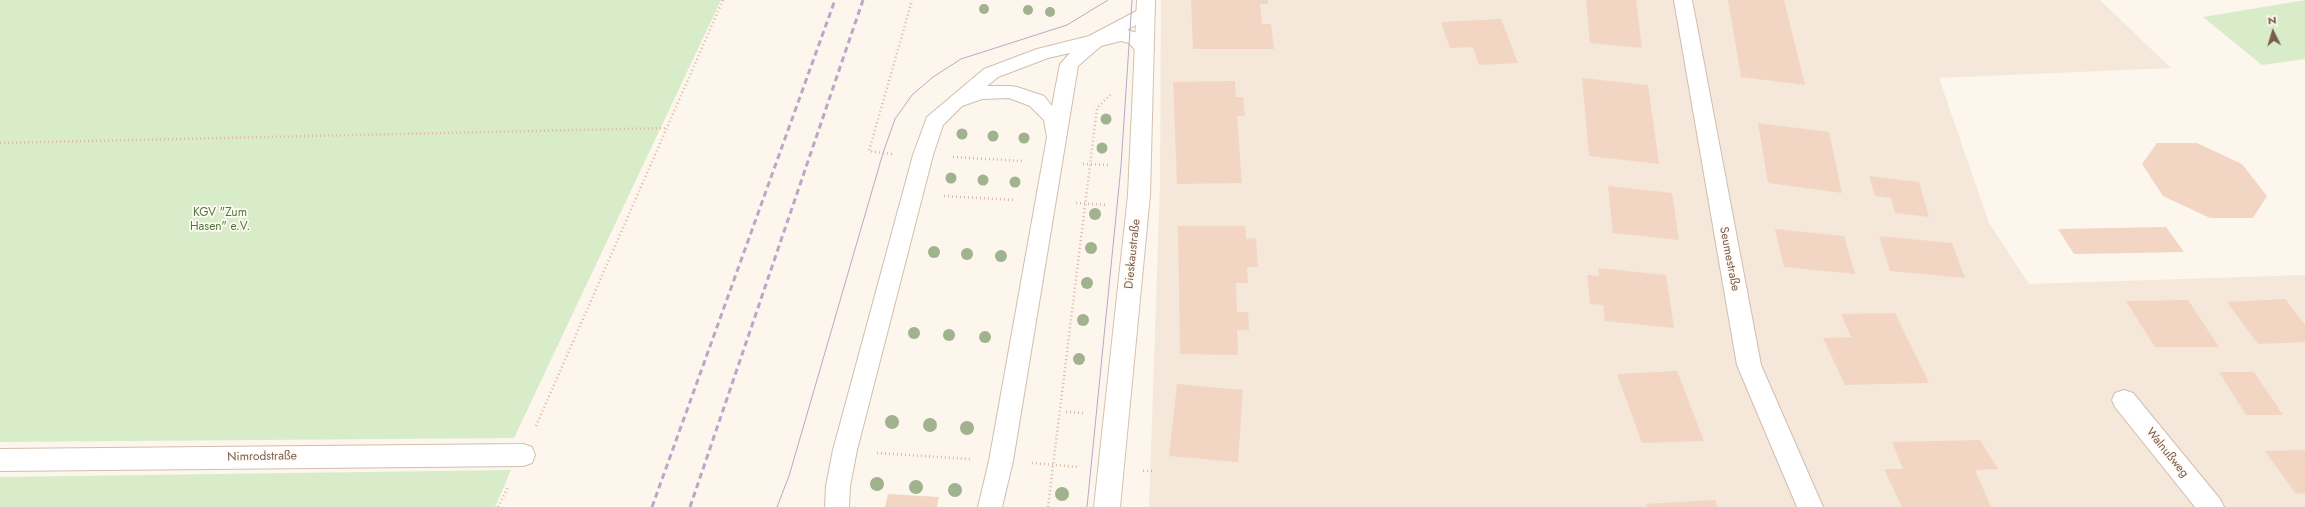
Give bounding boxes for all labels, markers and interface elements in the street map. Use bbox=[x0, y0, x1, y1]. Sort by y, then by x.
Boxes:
north arrow bbox=[2253, 12, 2293, 52]
text: N bbox=[2267, 12, 2277, 28]
park label: KGV "Zum Hasen" e.V. bbox=[190, 206, 250, 234]
street label: Dieskaustraße bbox=[1122, 218, 1144, 290]
street label: Seumestraße bbox=[1716, 226, 1742, 292]
street label: Walnußweg bbox=[2143, 425, 2191, 481]
street label: Nimrodstraße bbox=[227, 449, 297, 465]

